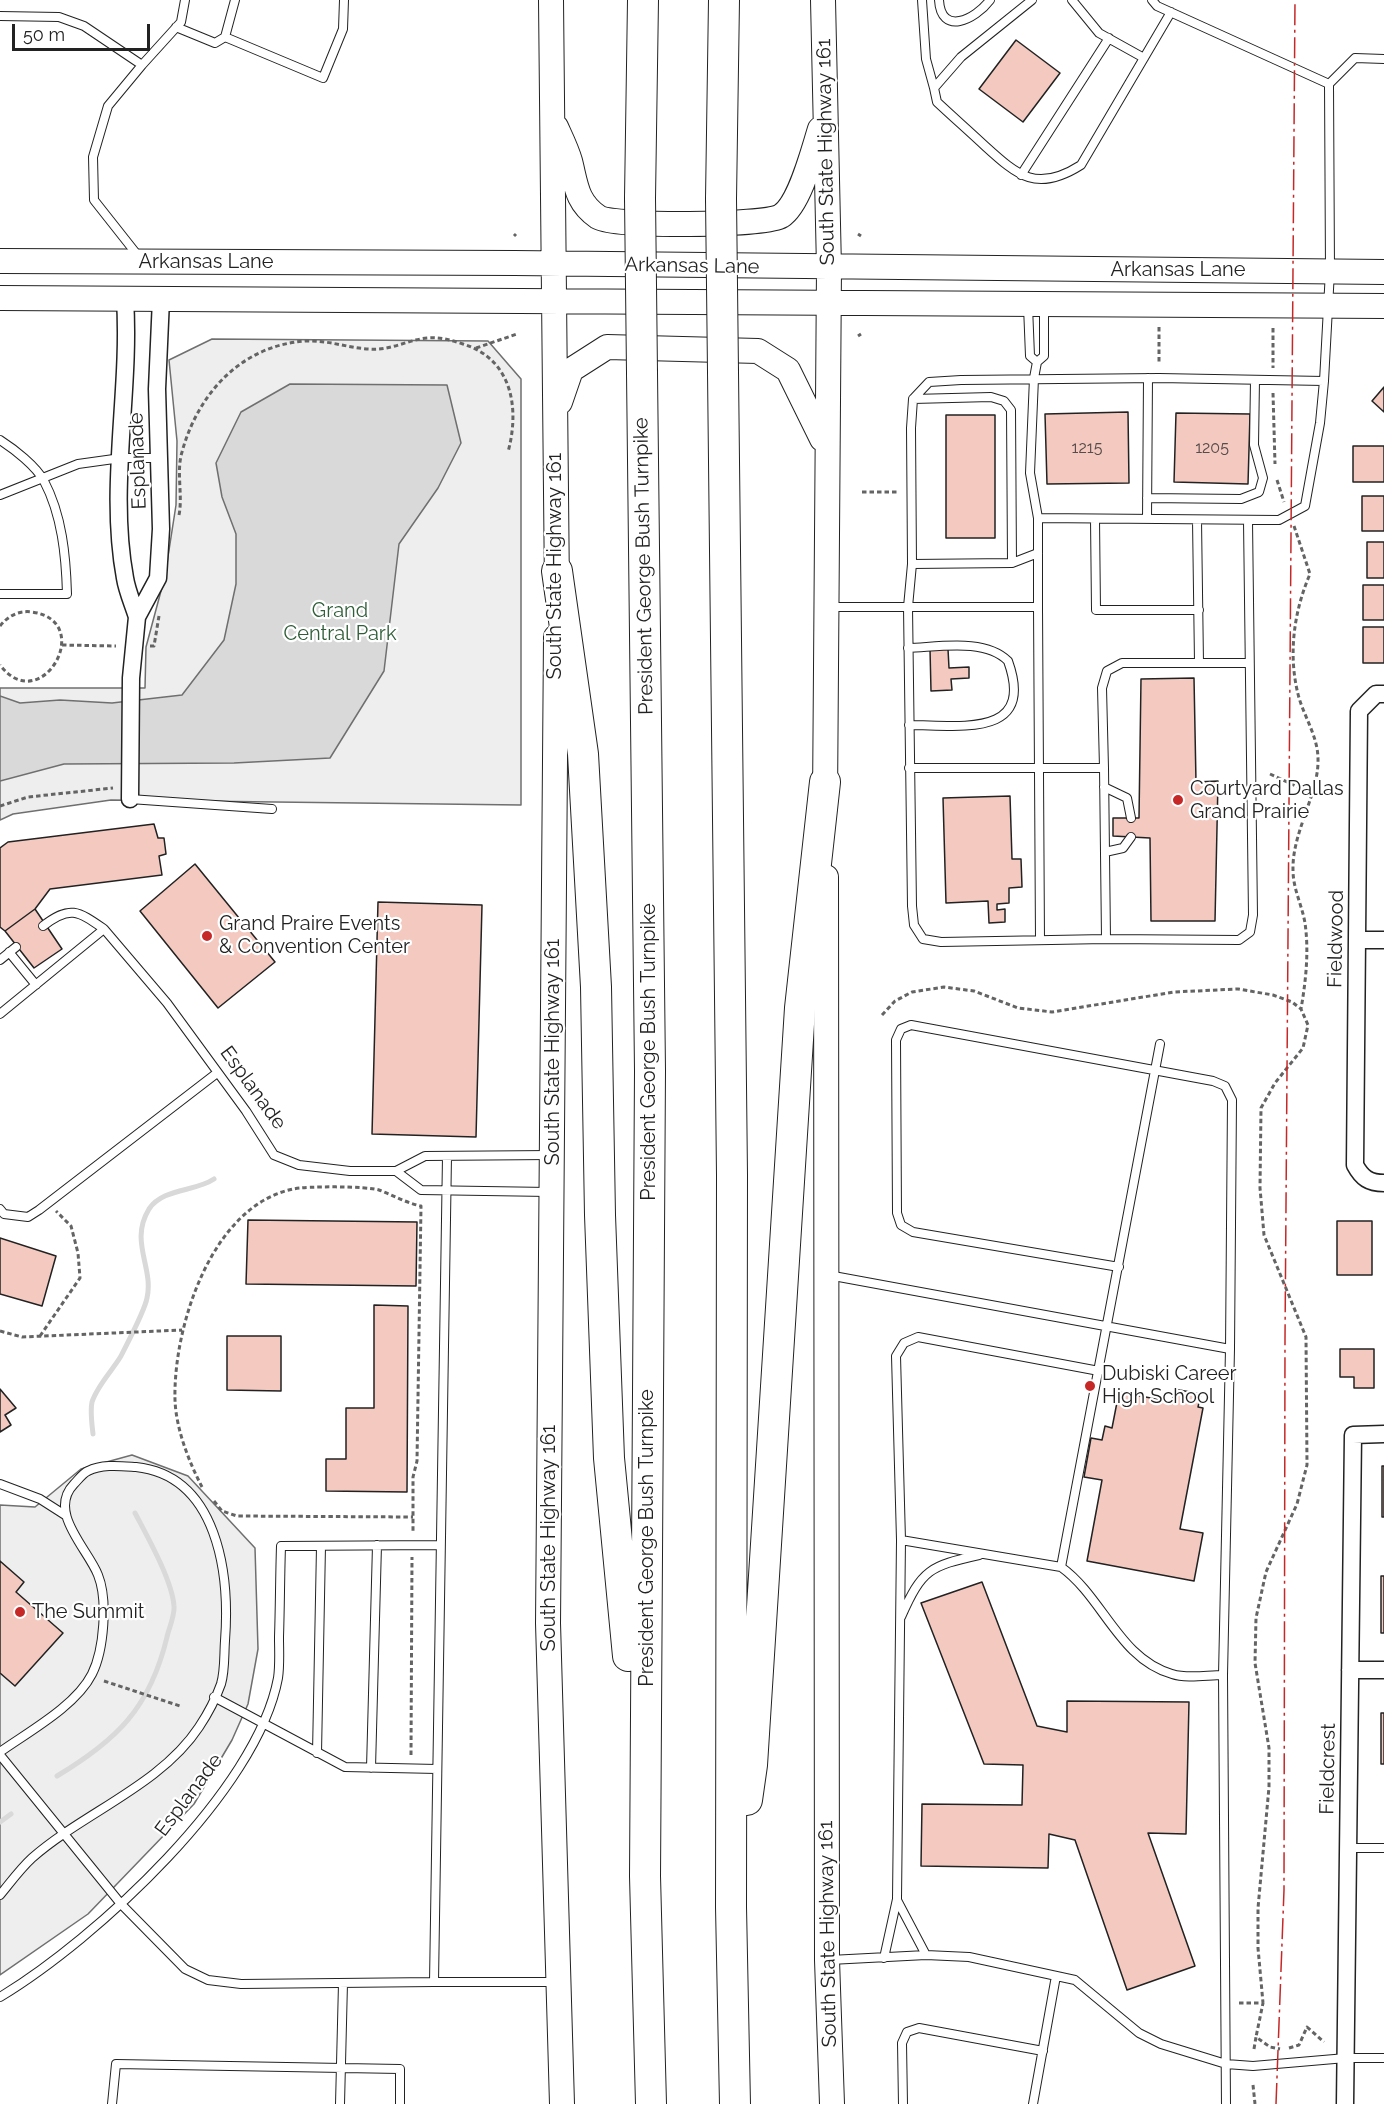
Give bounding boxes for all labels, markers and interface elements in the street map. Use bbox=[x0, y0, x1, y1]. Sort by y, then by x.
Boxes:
scale bar bbox=[15, 12, 153, 50]
text: 50 m bbox=[23, 24, 65, 45]
street label: South State Highway 161 bbox=[812, 38, 840, 266]
street label: Arkansas Lane bbox=[139, 250, 273, 274]
street label: Arkansas Lane bbox=[624, 253, 760, 279]
street label: Arkansas Lane bbox=[1111, 258, 1245, 282]
street label: Esplanade bbox=[124, 412, 152, 510]
street label: President George Bush Turnpike bbox=[629, 417, 659, 715]
house number: 1215 bbox=[1072, 438, 1102, 458]
house number: 1205 bbox=[1195, 438, 1229, 458]
street label: South State Highway 161 bbox=[543, 453, 567, 679]
park label: Grand Central Park bbox=[284, 599, 396, 646]
place label: Courtyard Dallas Grand Prairie bbox=[1190, 777, 1344, 824]
marker: Courtyard Dallas Grand Prairie bbox=[1171, 793, 1185, 807]
street label: Fieldwood bbox=[1323, 890, 1349, 988]
street label: President George Bush Turnpike bbox=[637, 903, 661, 1201]
place label: Grand Praire Events & Convention Center bbox=[219, 912, 410, 959]
marker: Grand Praire Events & Convention Center bbox=[200, 929, 214, 943]
street label: South State Highway 161 bbox=[541, 939, 565, 1165]
street label: Esplanade bbox=[215, 1042, 291, 1134]
place label: Dubiski Career High School bbox=[1102, 1362, 1236, 1409]
marker: Dubiski Career High School bbox=[1083, 1379, 1097, 1393]
street label: President George Bush Turnpike bbox=[635, 1389, 659, 1687]
street label: South State Highway 161 bbox=[537, 1425, 561, 1651]
place label: The Summit bbox=[32, 1600, 145, 1624]
marker: The Summit bbox=[13, 1605, 27, 1619]
street label: Fieldcrest bbox=[1315, 1723, 1341, 1815]
street label: Esplanade bbox=[150, 1749, 228, 1841]
street label: South State Highway 161 bbox=[814, 1820, 842, 2048]

